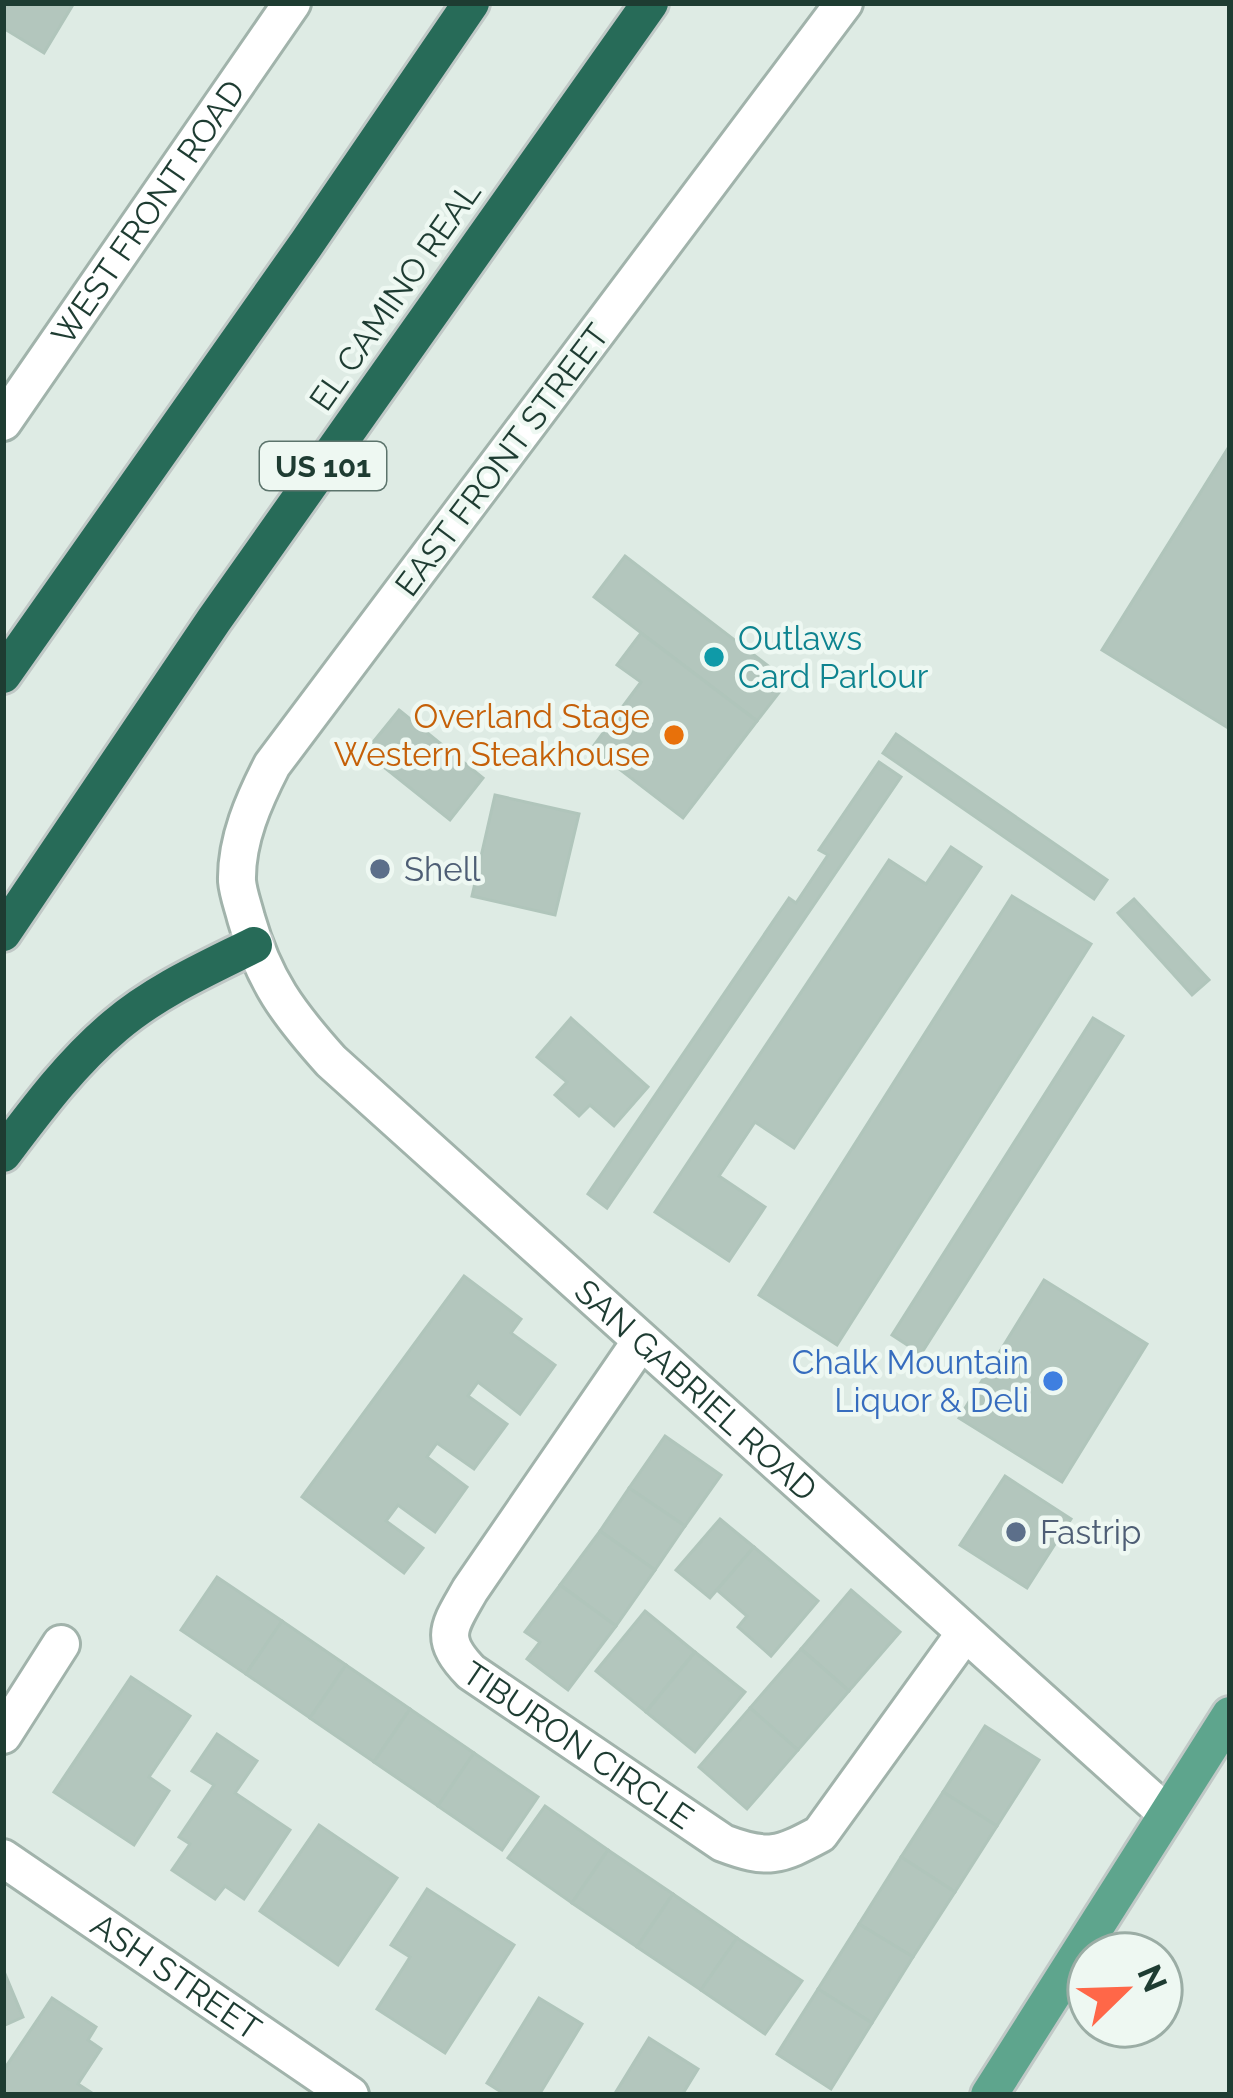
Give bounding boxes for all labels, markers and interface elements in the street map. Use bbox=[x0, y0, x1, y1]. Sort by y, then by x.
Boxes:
street label: WEST FRONT ROAD bbox=[43, 72, 253, 352]
street label: EL CAMINO REAL bbox=[301, 174, 489, 418]
street label: EAST FRONT STREET bbox=[387, 316, 617, 604]
road number: US 101 bbox=[260, 442, 386, 490]
place label: Outlaws Card Parlour bbox=[738, 619, 929, 696]
marker: Outlaws Card Parlour bbox=[701, 644, 727, 670]
place label: Overland Stage Western Steakhouse bbox=[334, 697, 650, 774]
marker: Overland Stage Western Steakhouse bbox=[661, 722, 687, 748]
place label: Shell bbox=[404, 850, 482, 889]
marker: Shell bbox=[367, 856, 393, 882]
street label: SAN GABRIEL ROAD bbox=[567, 1271, 825, 1509]
place label: Chalk Mountain Liquor & Deli bbox=[792, 1343, 1029, 1420]
marker: Chalk Mountain Liquor & Deli bbox=[1040, 1368, 1066, 1394]
place label: Fastrip bbox=[1040, 1513, 1141, 1552]
marker: Fastrip bbox=[1003, 1519, 1029, 1545]
street label: TIBURON CIRCLE bbox=[456, 1653, 701, 1837]
street label: ASH STREET bbox=[84, 1905, 269, 2048]
north arrow bbox=[1065, 1930, 1185, 2050]
text: N bbox=[1129, 1959, 1175, 1998]

